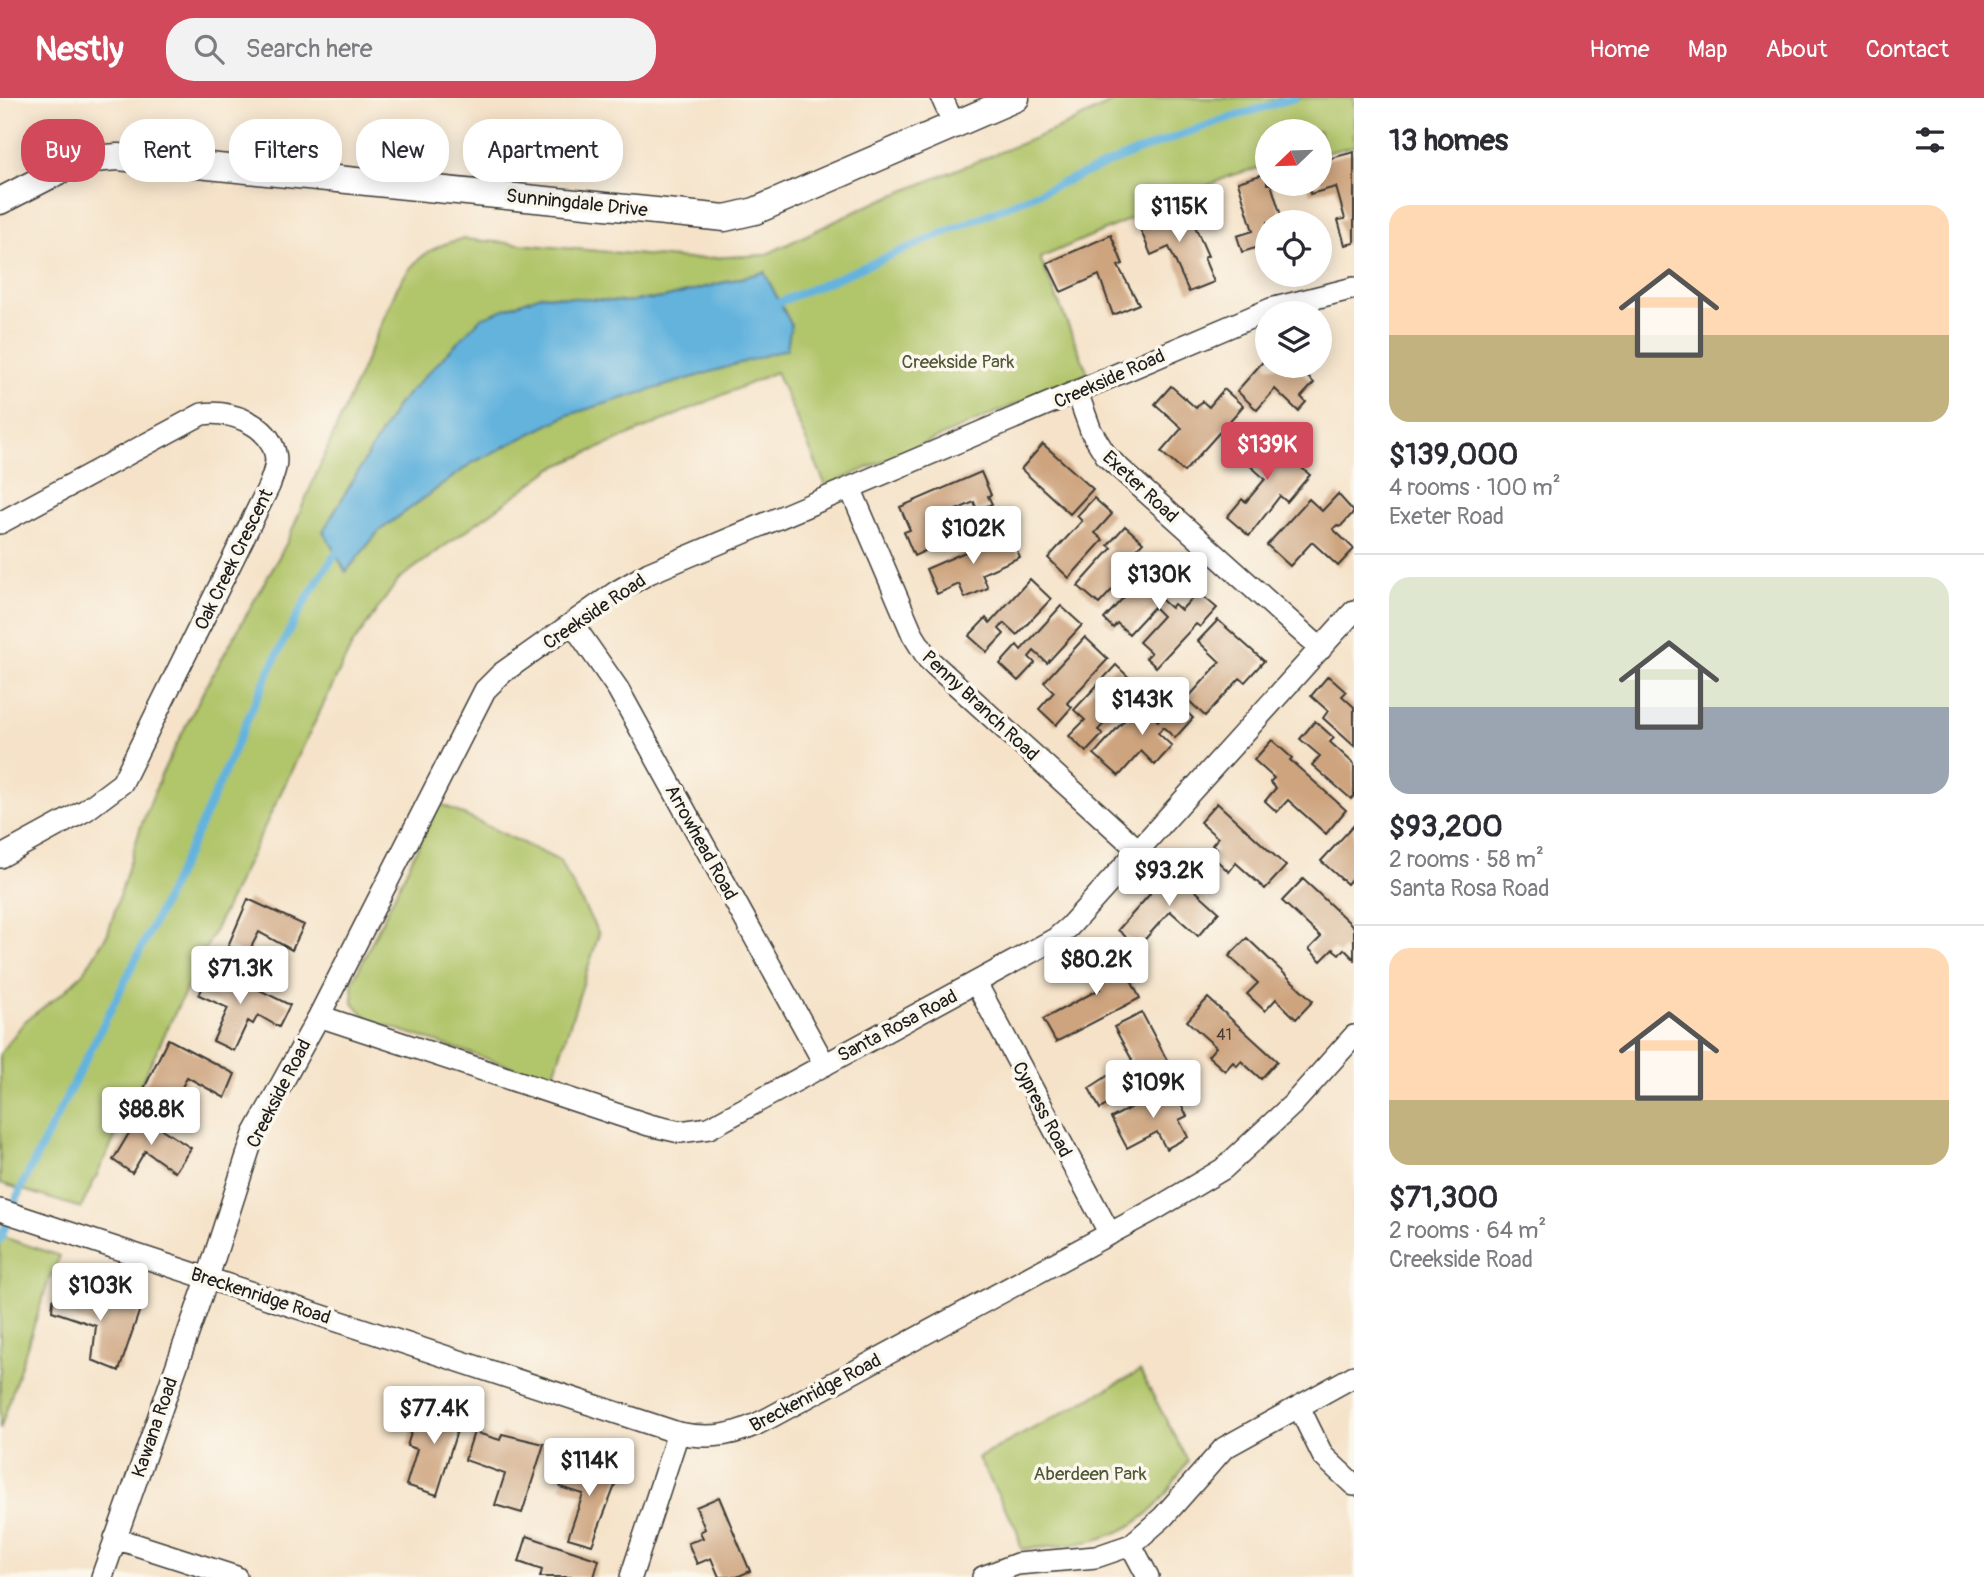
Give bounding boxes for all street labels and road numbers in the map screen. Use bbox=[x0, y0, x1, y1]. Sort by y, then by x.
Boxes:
street label: Sunningdale Drive bbox=[505, 184, 650, 222]
street label: Creekside Road bbox=[1050, 344, 1169, 414]
street label: Exeter Road bbox=[1097, 446, 1183, 528]
street label: Oak Creek Crescent bbox=[189, 484, 279, 634]
street label: Creekside Road bbox=[539, 569, 651, 655]
street label: Penny Branch Road bbox=[917, 645, 1044, 766]
street label: Arrowhead Road bbox=[660, 781, 743, 904]
street label: Santa Rosa Road bbox=[833, 984, 962, 1068]
street label: Creekside Road bbox=[241, 1035, 317, 1152]
street label: Cypress Road bbox=[1007, 1057, 1077, 1161]
street label: Breckenridge Road bbox=[188, 1262, 334, 1330]
street label: Breckenridge Road bbox=[746, 1348, 885, 1438]
street label: Kawana Road bbox=[127, 1374, 183, 1481]

